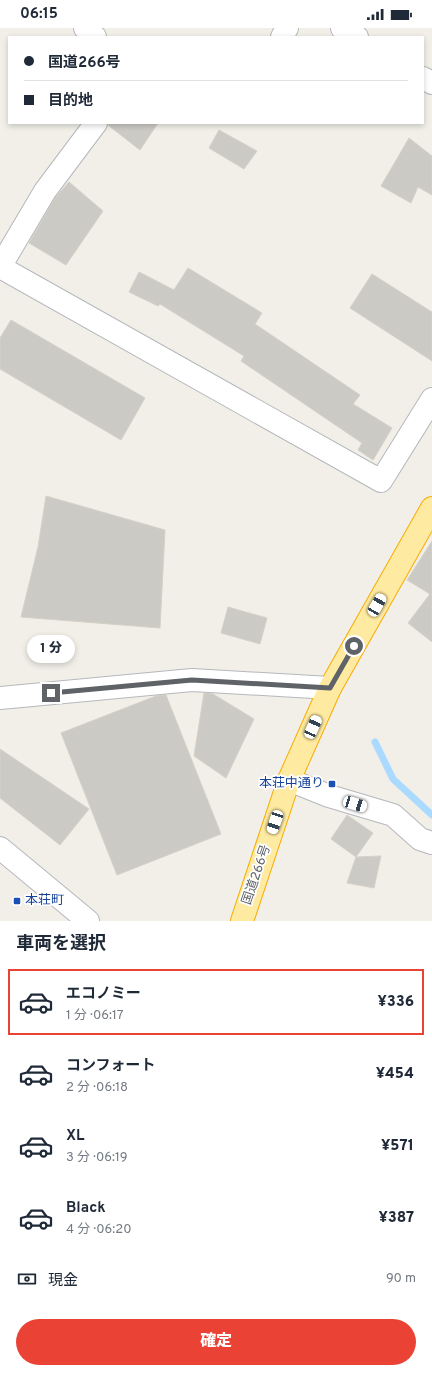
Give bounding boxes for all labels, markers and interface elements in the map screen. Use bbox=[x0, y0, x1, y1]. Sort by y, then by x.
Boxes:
text: 06:15 bbox=[20, 5, 58, 24]
text: 国道266号 bbox=[48, 54, 121, 73]
text: 目的地 bbox=[48, 92, 93, 111]
car bbox=[366, 592, 388, 618]
callout: 1 分 bbox=[27, 635, 75, 663]
route start bbox=[345, 637, 363, 655]
text: 1 分 bbox=[40, 641, 62, 657]
route end bbox=[42, 684, 60, 702]
car bbox=[303, 714, 323, 740]
place label: 本荘中通り bbox=[259, 776, 324, 792]
marker: 本荘中通り bbox=[327, 779, 337, 789]
car bbox=[342, 795, 368, 813]
car bbox=[265, 809, 285, 835]
street label: 国道266号 bbox=[239, 843, 275, 907]
place label: 本荘町 bbox=[25, 893, 64, 909]
marker: 本荘町 bbox=[12, 896, 22, 906]
text: 車両を選択 bbox=[16, 933, 106, 956]
icon: car bbox=[18, 984, 54, 1020]
text: エコノミー bbox=[66, 985, 141, 1004]
text: ¥336 bbox=[377, 993, 414, 1012]
text: 1 分 · 06:17 bbox=[66, 1008, 124, 1024]
icon: car bbox=[18, 1056, 54, 1092]
text: コンフォート bbox=[66, 1057, 156, 1076]
text: ¥454 bbox=[376, 1065, 414, 1084]
text: 2 分 · 06:18 bbox=[66, 1080, 128, 1096]
text: XL bbox=[66, 1127, 84, 1146]
icon: car bbox=[18, 1128, 54, 1164]
text: ¥571 bbox=[381, 1137, 414, 1156]
text: 3 分 · 06:19 bbox=[66, 1150, 128, 1166]
text: Black bbox=[66, 1199, 106, 1218]
icon: car bbox=[18, 1200, 54, 1236]
text: ¥387 bbox=[378, 1209, 414, 1228]
text: 4 分 · 06:20 bbox=[66, 1222, 132, 1238]
icon: cash bbox=[16, 1268, 38, 1290]
text: 90 m bbox=[386, 1271, 416, 1287]
text: 現金 bbox=[48, 1272, 78, 1291]
button: 確定 bbox=[16, 1319, 416, 1365]

